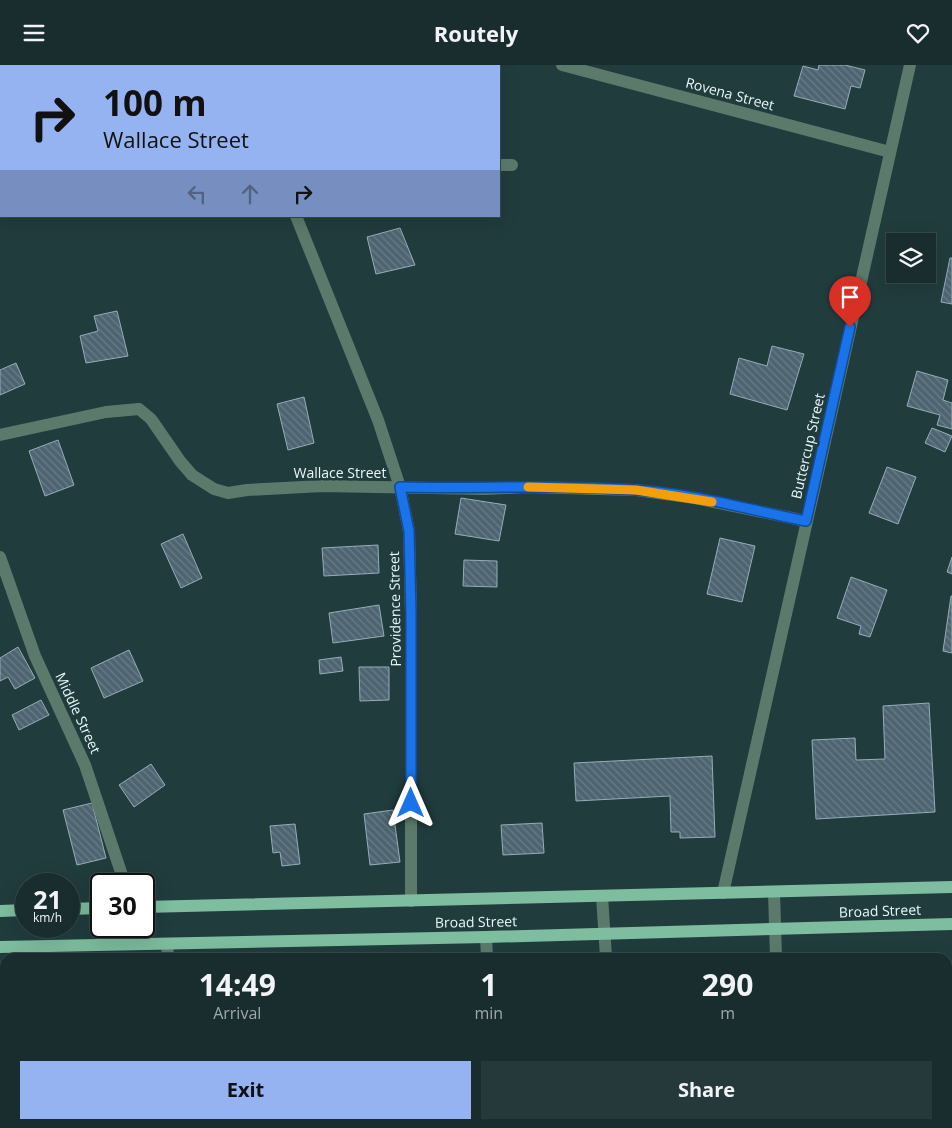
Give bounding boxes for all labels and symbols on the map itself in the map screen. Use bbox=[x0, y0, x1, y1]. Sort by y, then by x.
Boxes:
street label: Rovena Street bbox=[684, 73, 777, 114]
pin bbox=[829, 276, 871, 327]
street label: Buttercup Street bbox=[786, 391, 829, 501]
street label: Wallace Street bbox=[294, 463, 386, 482]
street label: Providence Street bbox=[384, 551, 405, 667]
street label: Middle Street bbox=[51, 669, 106, 756]
position arrow bbox=[384, 776, 436, 828]
speed limit sign: 30 bbox=[90, 873, 155, 938]
street label: Broad Street bbox=[839, 900, 921, 921]
street label: Broad Street bbox=[435, 911, 517, 932]

